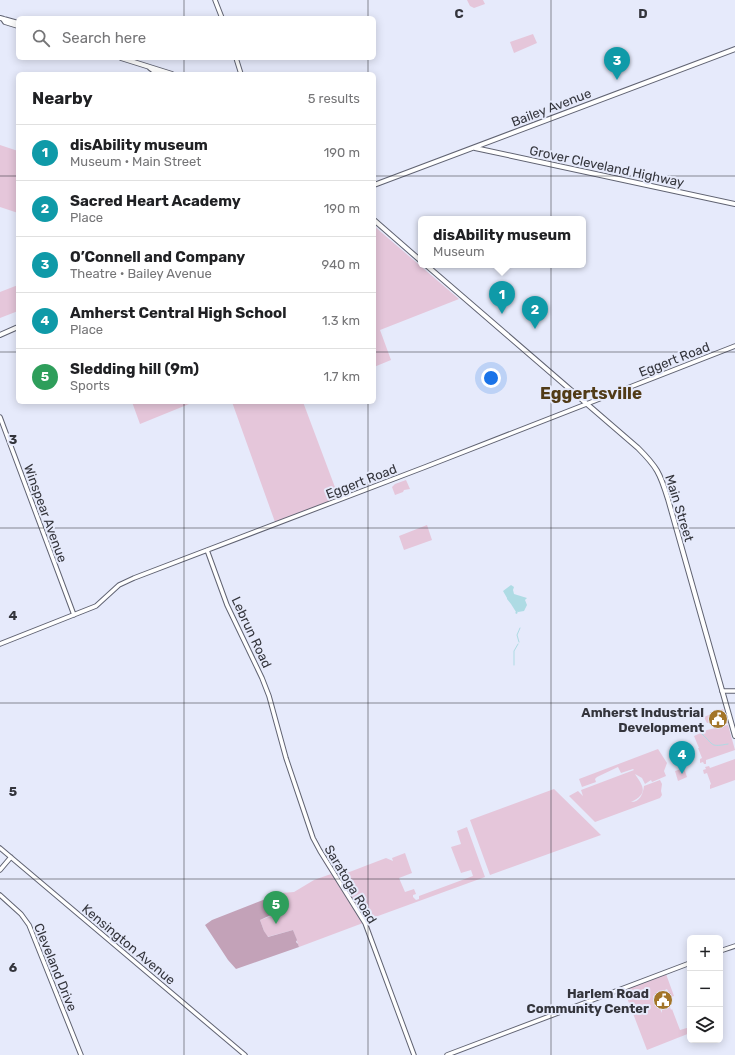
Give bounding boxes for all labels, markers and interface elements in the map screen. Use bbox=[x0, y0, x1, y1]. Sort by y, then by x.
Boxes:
text: C bbox=[454, 6, 464, 21]
text: D bbox=[638, 6, 648, 21]
search box bbox=[16, 16, 376, 60]
icon: search bbox=[30, 27, 52, 49]
text: Search here bbox=[62, 29, 146, 47]
pin: 3 bbox=[604, 47, 630, 80]
street label: Bailey Avenue bbox=[509, 85, 593, 130]
text: Nearby bbox=[32, 88, 93, 108]
text: 5 results bbox=[308, 91, 360, 106]
text: disAbility museum bbox=[70, 136, 208, 154]
street label: Grover Cleveland Highway bbox=[528, 143, 686, 191]
text: 1 bbox=[42, 145, 48, 160]
text: 190 m bbox=[324, 145, 360, 160]
text: Museum · Main Street bbox=[70, 154, 201, 169]
text: Sacred Heart Academy bbox=[70, 192, 241, 210]
text: 2 bbox=[41, 201, 49, 216]
text: 190 m bbox=[324, 201, 360, 216]
text: Place bbox=[70, 210, 103, 225]
popup bbox=[418, 216, 586, 268]
text: disAbility museum bbox=[433, 226, 571, 244]
text: Museum bbox=[433, 244, 485, 259]
text: O’Connell and Company bbox=[70, 248, 245, 266]
text: 3 bbox=[41, 257, 49, 272]
text: 940 m bbox=[321, 257, 360, 272]
text: Theatre · Bailey Avenue bbox=[70, 266, 212, 281]
pin: 1 bbox=[489, 281, 515, 314]
pin: 2 bbox=[522, 296, 548, 329]
text: Amherst Central High School bbox=[70, 304, 287, 322]
text: 4 bbox=[41, 313, 49, 328]
text: 1.3 km bbox=[322, 313, 360, 328]
text: Place bbox=[70, 322, 103, 337]
street label: Eggert Road bbox=[637, 339, 712, 381]
text: Sledding hill (9m) bbox=[70, 360, 199, 378]
your location bbox=[481, 368, 501, 388]
text: 5 bbox=[41, 369, 49, 384]
text: 1.7 km bbox=[323, 369, 360, 384]
text: Sports bbox=[70, 378, 110, 393]
district label: Eggertsville bbox=[540, 383, 642, 403]
text: 3 bbox=[9, 432, 18, 447]
street label: Eggert Road bbox=[324, 461, 399, 503]
street label: Winspear Avenue bbox=[21, 462, 70, 564]
street label: Main Street bbox=[662, 473, 697, 543]
street label: Lebrun Road bbox=[229, 594, 275, 670]
text: 4 bbox=[9, 608, 18, 623]
place label: Amherst Industrial Development bbox=[581, 705, 704, 735]
public building icon: Amherst Industrial Development bbox=[707, 708, 729, 730]
pin: 4 bbox=[669, 741, 695, 774]
text: 5 bbox=[9, 784, 17, 799]
street label: Saratoga Road bbox=[320, 842, 380, 927]
pin: 5 bbox=[263, 891, 289, 924]
street label: Kensington Avenue bbox=[78, 901, 178, 988]
street label: Cleveland Drive bbox=[31, 921, 80, 1013]
map controls bbox=[687, 935, 723, 1043]
button: + bbox=[687, 935, 723, 971]
text: 6 bbox=[9, 960, 18, 975]
button: − bbox=[687, 971, 723, 1007]
place label: Harlem Road Community Center bbox=[527, 986, 649, 1016]
public building icon: Harlem Road Community Center bbox=[652, 989, 674, 1011]
button: layers bbox=[687, 1007, 723, 1043]

